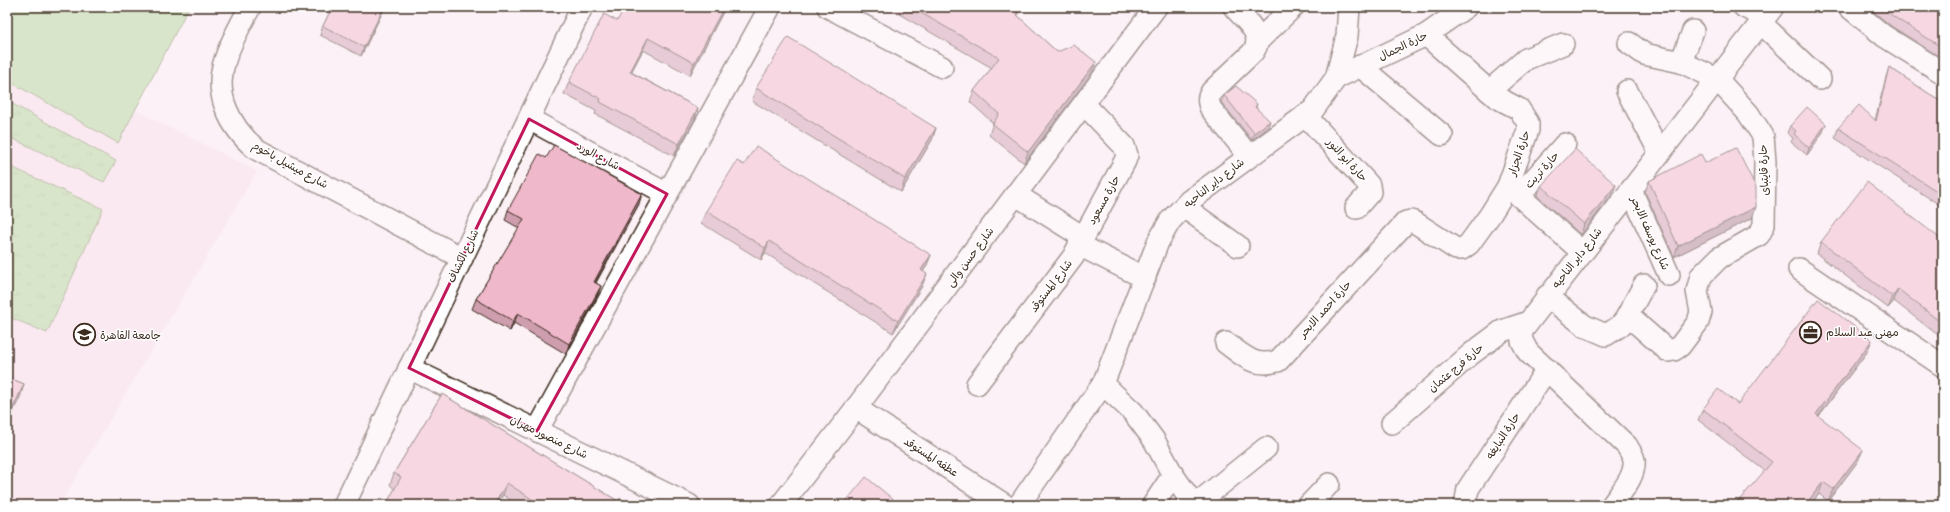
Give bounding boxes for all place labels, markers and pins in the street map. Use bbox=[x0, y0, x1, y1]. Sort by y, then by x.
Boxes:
office icon: مهنى عبد السلام bbox=[1797, 319, 1823, 345]
school or university icon: جامعة القاهرة bbox=[71, 322, 97, 348]
place label: مهنى عبد السلام bbox=[1826, 326, 1899, 341]
place label: جامعة القاهرة bbox=[100, 329, 161, 342]

